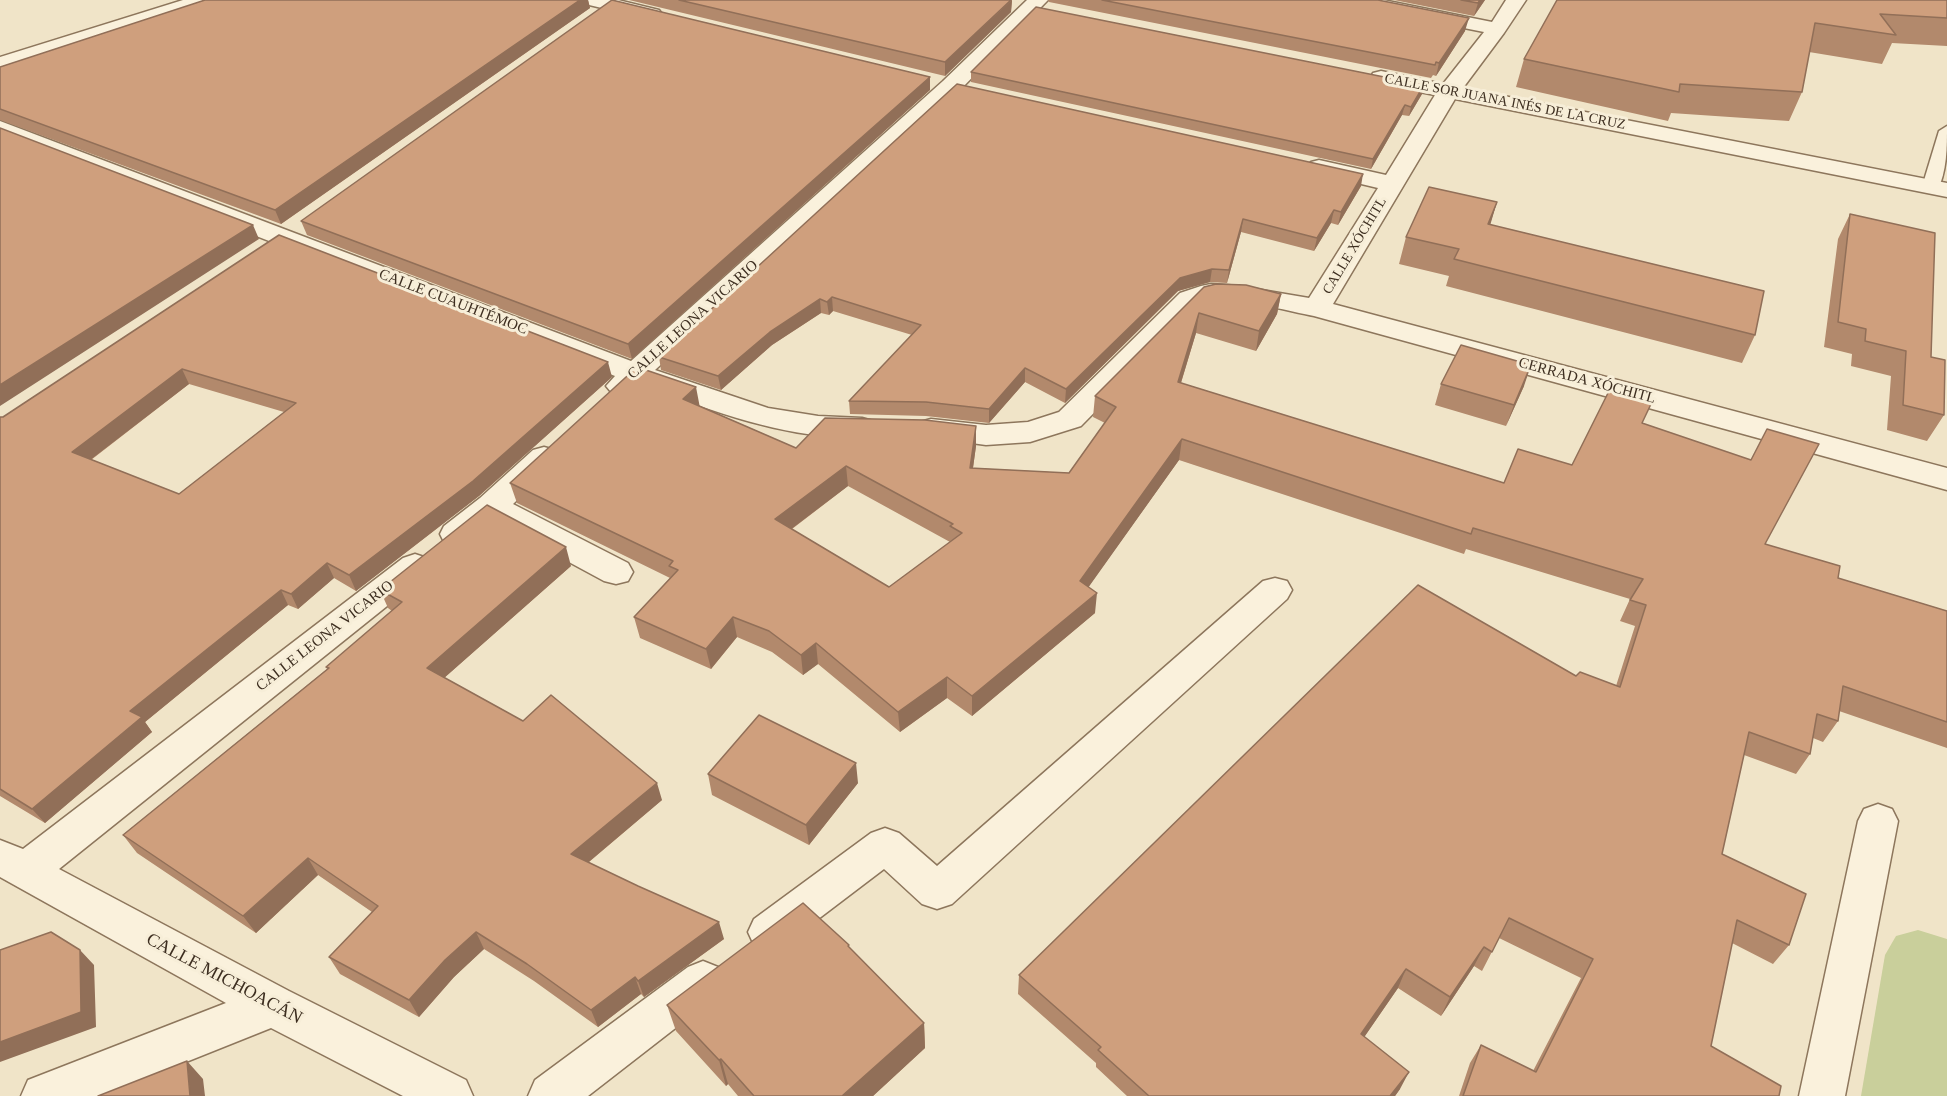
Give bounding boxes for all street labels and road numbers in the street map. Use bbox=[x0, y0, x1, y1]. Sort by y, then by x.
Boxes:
street label: CALLE SOR JUANA INÉS DE LA CRUZ bbox=[1383, 70, 1627, 134]
street label: CALLE XÓCHITL bbox=[1319, 195, 1391, 297]
street label: CALLE LEONA VICARIO bbox=[624, 257, 762, 383]
street label: CALLE CUAUHTÉMOC bbox=[376, 265, 530, 339]
street label: CERRADA XÓCHITL bbox=[1516, 354, 1658, 408]
street label: CALLE LEONA VICARIO bbox=[253, 577, 397, 695]
street label: CALLE MICHOACÁN bbox=[142, 929, 306, 1029]

